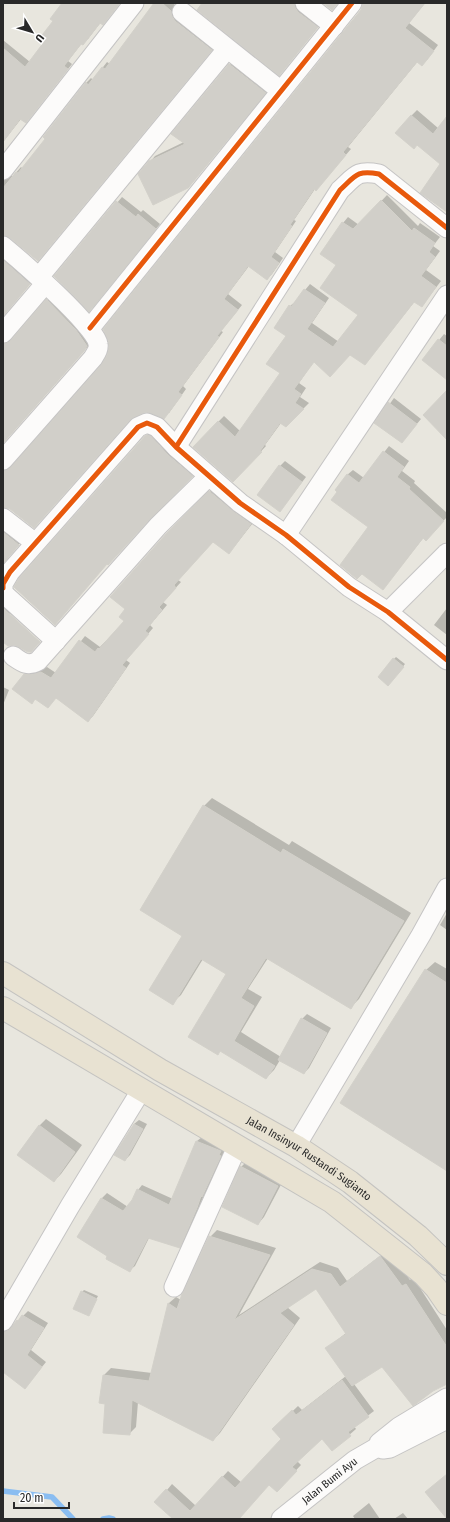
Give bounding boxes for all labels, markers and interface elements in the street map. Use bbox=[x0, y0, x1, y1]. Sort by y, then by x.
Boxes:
north arrow bbox=[12, 12, 52, 52]
text: U bbox=[32, 31, 47, 44]
street label: Jalan Insinyur Rustandi Sugianto bbox=[244, 1114, 374, 1204]
street label: Jalan Bumi Ayu bbox=[300, 1455, 360, 1507]
scale bar bbox=[14, 1484, 69, 1510]
text: 20 m bbox=[20, 1491, 44, 1505]

